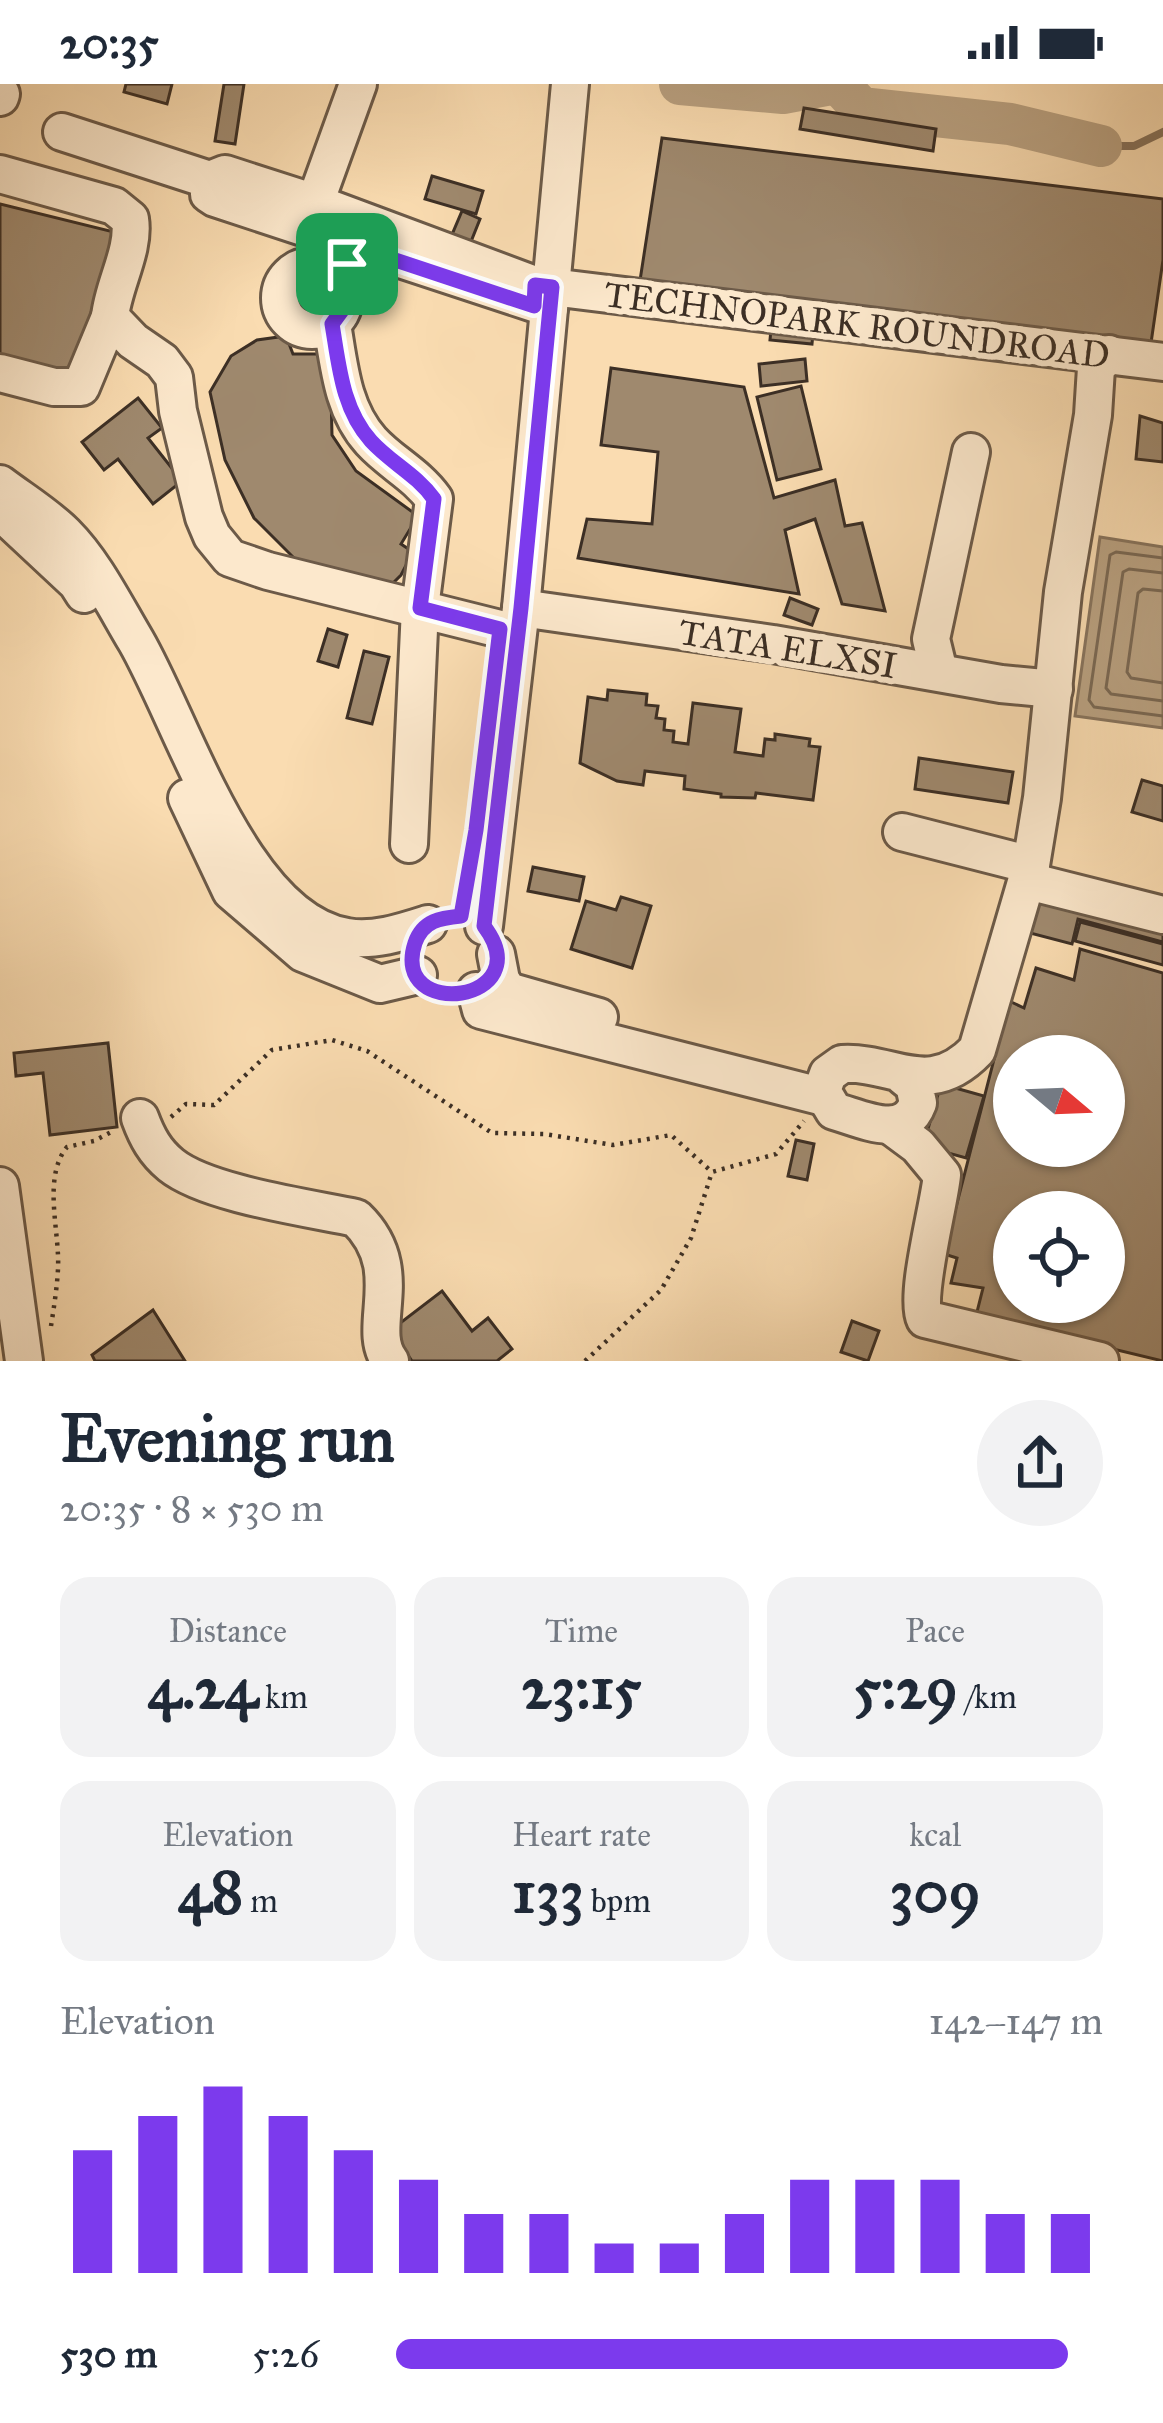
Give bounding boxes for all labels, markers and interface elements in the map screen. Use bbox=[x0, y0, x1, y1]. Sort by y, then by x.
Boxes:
text: 20:35 bbox=[60, 15, 159, 70]
pin bbox=[296, 213, 398, 315]
icon: arrive bbox=[314, 231, 380, 297]
street label: TECHNOPARK ROUNDROAD bbox=[602, 272, 1112, 378]
street label: TATA ELXSI bbox=[676, 610, 900, 688]
north arrow bbox=[993, 1035, 1125, 1167]
map controls bbox=[993, 1035, 1125, 1323]
button: locate bbox=[993, 1191, 1125, 1323]
text: Evening run bbox=[60, 1398, 395, 1479]
button: share bbox=[977, 1400, 1103, 1526]
text: 20:35 · 8 × 530 m bbox=[60, 1484, 324, 1532]
text: Distance bbox=[169, 1611, 287, 1651]
text: Time bbox=[545, 1611, 618, 1651]
text: Pace bbox=[905, 1611, 965, 1651]
text: 4.24 bbox=[148, 1651, 258, 1724]
text: 23:15 bbox=[522, 1651, 641, 1724]
text: 5:29 bbox=[853, 1651, 958, 1724]
text: km bbox=[258, 1677, 308, 1717]
text: /km bbox=[958, 1677, 1017, 1717]
text: Elevation bbox=[162, 1815, 293, 1855]
text: Heart rate bbox=[512, 1815, 651, 1855]
text: kcal bbox=[909, 1815, 961, 1855]
text: 48 bbox=[178, 1855, 243, 1928]
text: 133 bbox=[512, 1855, 584, 1928]
text: 309 bbox=[890, 1855, 981, 1928]
text: m bbox=[243, 1881, 278, 1921]
text: bpm bbox=[584, 1881, 651, 1921]
text: Elevation bbox=[60, 1997, 215, 2045]
text: 142–147 m bbox=[929, 1997, 1103, 2045]
text: 530 m bbox=[60, 2330, 158, 2378]
text: 5:26 bbox=[252, 2330, 319, 2378]

